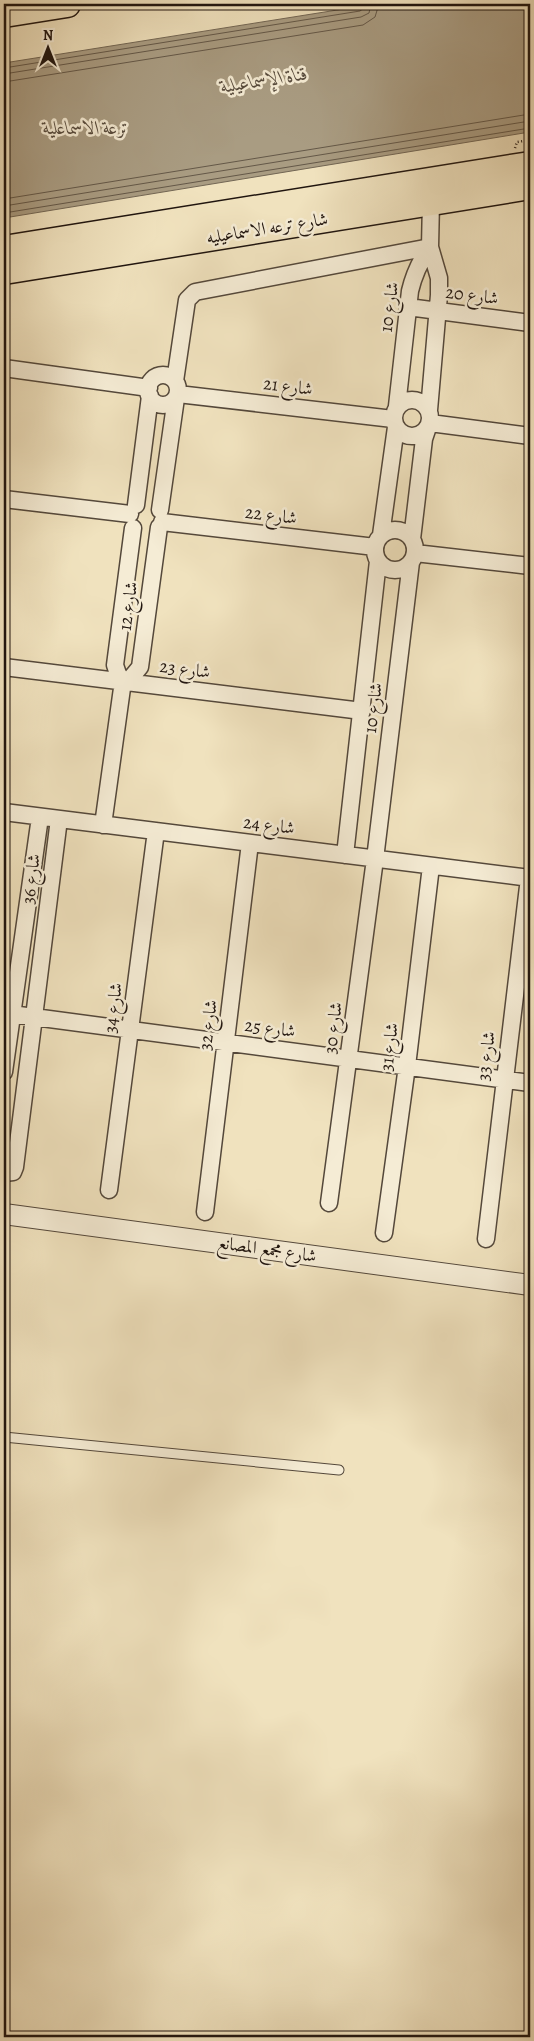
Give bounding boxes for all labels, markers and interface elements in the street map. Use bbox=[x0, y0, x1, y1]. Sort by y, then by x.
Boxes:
north arrow bbox=[22, 22, 72, 72]
text: N bbox=[43, 26, 53, 45]
water label: قناة الإسماعيلية bbox=[217, 60, 310, 101]
water label: ترعة الاسماعلية bbox=[41, 115, 129, 141]
street label: شارع ترعه الاسماعيليه bbox=[204, 207, 330, 252]
street label: شارع 10 bbox=[374, 280, 407, 334]
street label: شارع 20 bbox=[444, 280, 500, 313]
street label: شارع 21 bbox=[262, 371, 314, 404]
street label: شارع 22 bbox=[243, 500, 298, 533]
street label: شارع 12 bbox=[113, 580, 146, 633]
street label: شارع 23 bbox=[158, 654, 212, 687]
street label: شارع 10 bbox=[358, 681, 391, 735]
street label: شارع 24 bbox=[242, 810, 296, 843]
street label: شارع 36 bbox=[16, 852, 49, 906]
street label: شارع 34 bbox=[98, 981, 131, 1035]
street label: شارع 32 bbox=[193, 998, 226, 1052]
street label: شارع 30 bbox=[318, 1001, 351, 1056]
street label: شارع 25 bbox=[243, 1013, 297, 1046]
street label: شارع 31 bbox=[374, 1021, 407, 1073]
street label: شارع 33 bbox=[471, 1030, 504, 1083]
street label: شارع مجمع المصانع bbox=[215, 1230, 318, 1272]

